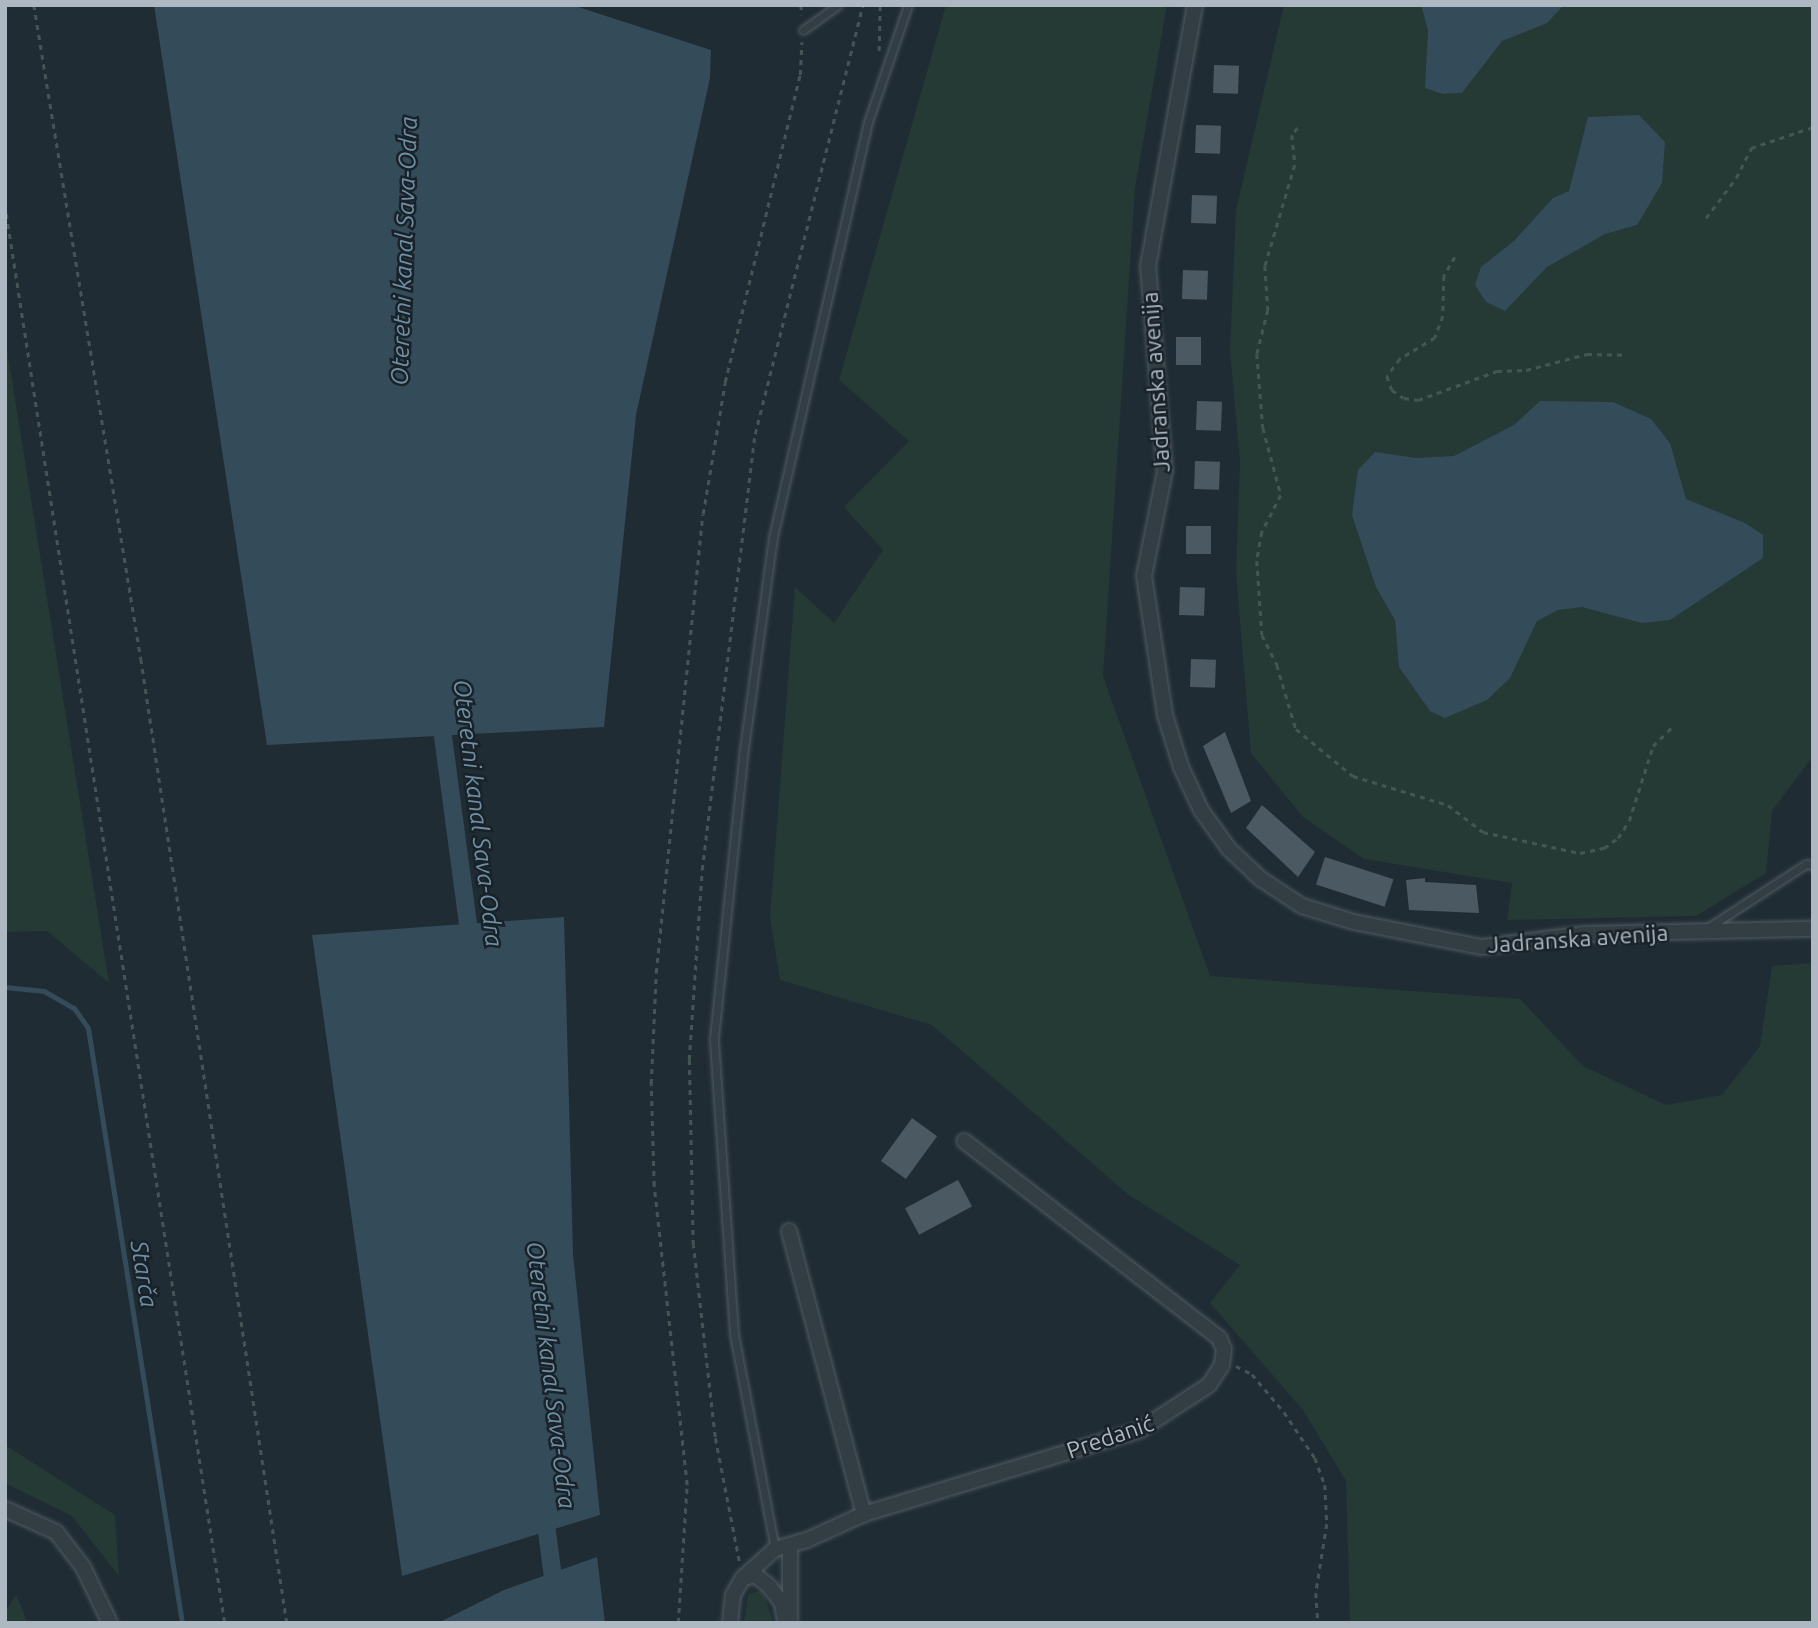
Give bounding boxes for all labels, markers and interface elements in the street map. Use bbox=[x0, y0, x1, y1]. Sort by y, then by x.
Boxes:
water label: Oteretni kanal Sava-Odra bbox=[385, 116, 423, 386]
street label: Jadranska avenija bbox=[1136, 291, 1176, 473]
water label: Oteretni kanal Sava-Odra bbox=[447, 678, 509, 948]
street label: Jadranska avenija bbox=[1487, 919, 1669, 959]
water label: Starča bbox=[124, 1238, 164, 1310]
water label: Oteretni kanal Sava-Odra bbox=[520, 1240, 582, 1510]
street label: Predanić bbox=[1063, 1409, 1157, 1465]

